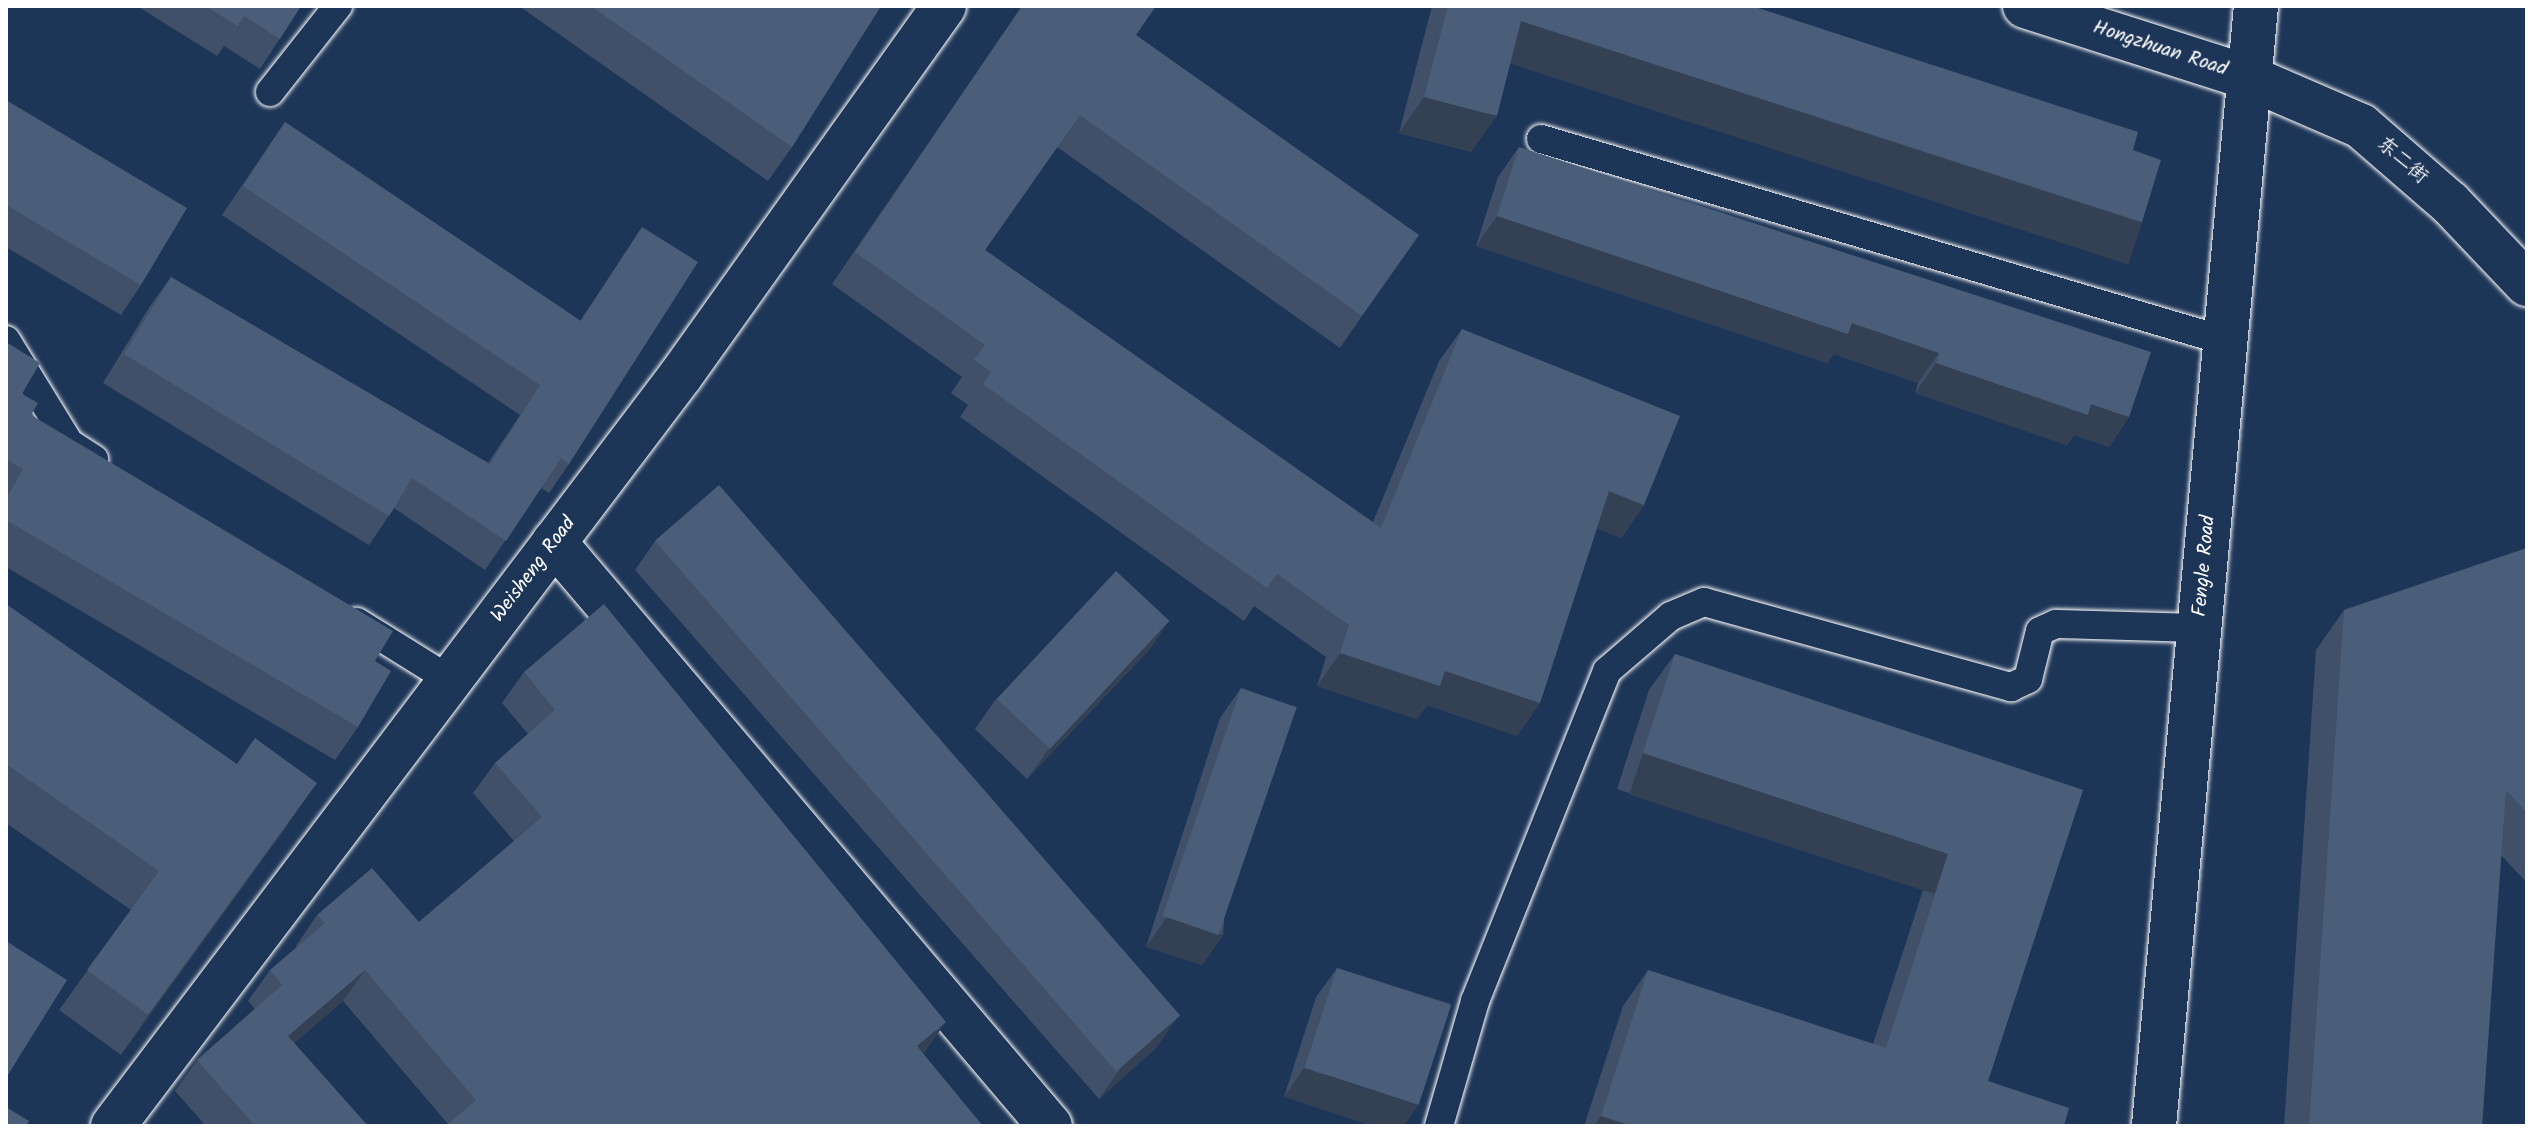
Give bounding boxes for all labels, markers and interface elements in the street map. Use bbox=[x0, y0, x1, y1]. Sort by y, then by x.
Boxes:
street label: Hongzhuan Road bbox=[2090, 16, 2230, 82]
street label: 东二街 bbox=[2371, 132, 2433, 190]
street label: Weisheng Road bbox=[487, 512, 581, 628]
street label: Fengle Road bbox=[2189, 514, 2221, 618]

